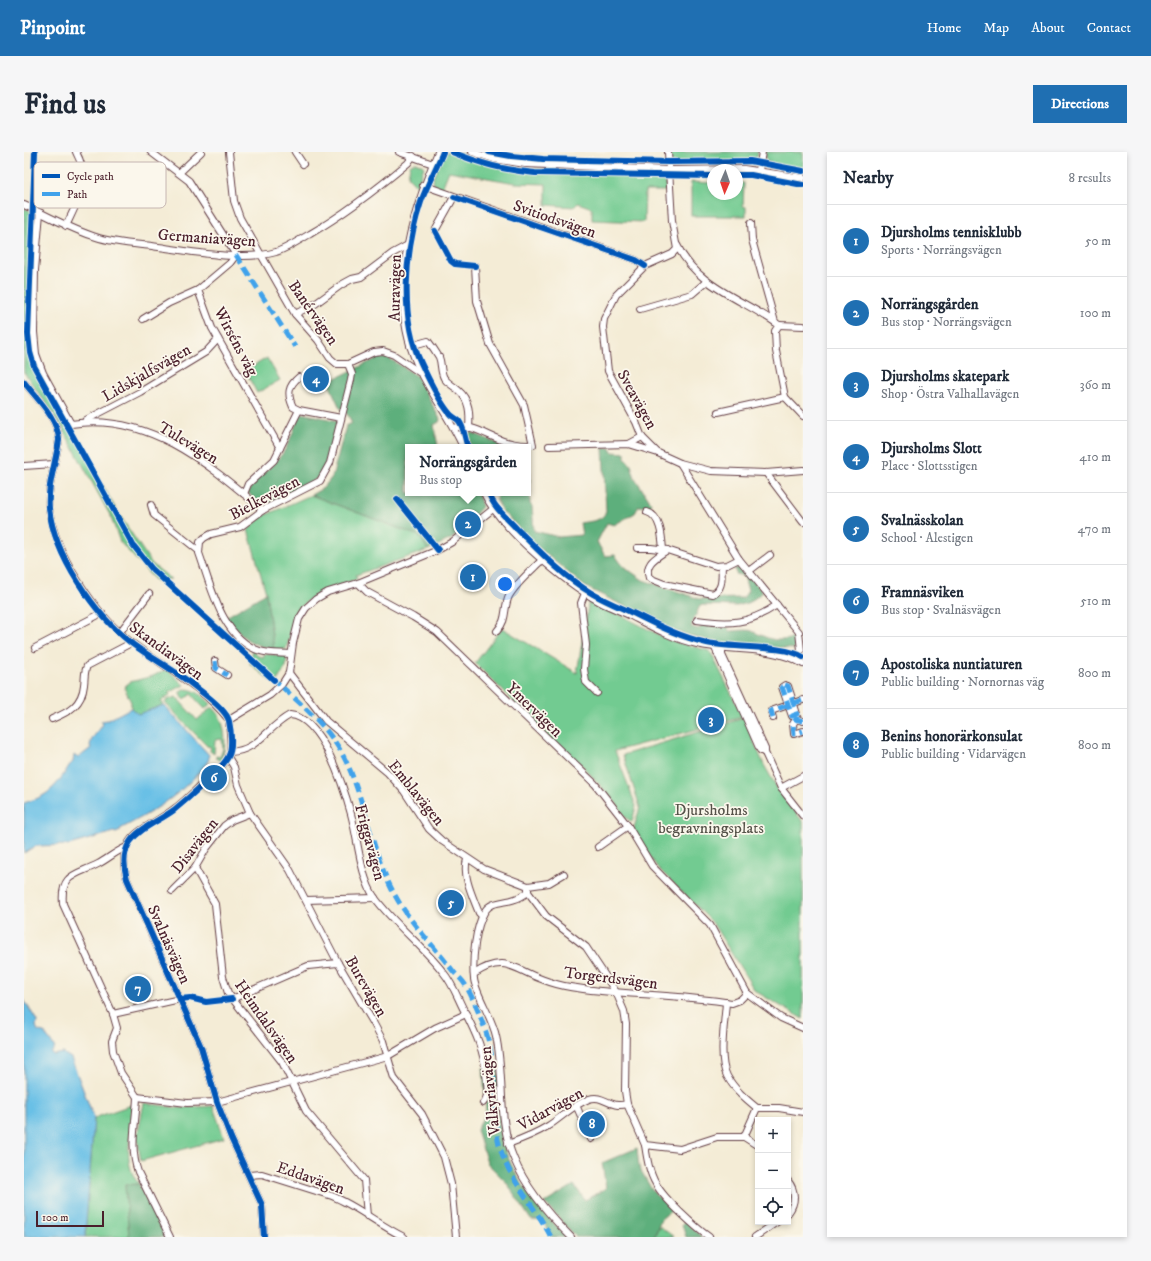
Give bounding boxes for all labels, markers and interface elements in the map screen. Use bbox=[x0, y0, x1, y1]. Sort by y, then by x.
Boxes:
text: Pinpoint bbox=[20, 17, 85, 40]
text: Home bbox=[927, 19, 961, 37]
text: Map bbox=[983, 19, 1009, 37]
text: About bbox=[1031, 19, 1065, 37]
text: Contact bbox=[1087, 19, 1131, 37]
button: Directions bbox=[1033, 85, 1127, 123]
text: Find us bbox=[24, 87, 106, 122]
legend bbox=[34, 162, 166, 208]
north arrow bbox=[707, 164, 743, 200]
text: Nearby bbox=[843, 167, 893, 189]
text: Cycle path bbox=[67, 170, 114, 184]
text: 8 results bbox=[1069, 170, 1111, 186]
text: Path bbox=[67, 188, 88, 202]
street label: Svitiodsvägen bbox=[511, 195, 599, 243]
text: Djursholms tennisklubb bbox=[881, 223, 1021, 242]
street label: Germaniavägen bbox=[157, 225, 257, 251]
text: 1 bbox=[854, 233, 858, 249]
text: 50 m bbox=[1085, 233, 1111, 249]
text: Sports · Norrängsvägen bbox=[881, 242, 1002, 258]
street label: Auravägen bbox=[384, 254, 406, 322]
street label: Banérvägen bbox=[284, 276, 343, 349]
text: Norrängsgården bbox=[881, 295, 979, 314]
street label: Wirséns väg bbox=[209, 303, 263, 380]
text: 2 bbox=[853, 305, 859, 321]
text: 100 m bbox=[1080, 305, 1111, 321]
text: Bus stop · Norrängsvägen bbox=[881, 314, 1012, 330]
street label: Lidskjalfsvägen bbox=[98, 339, 195, 406]
pin: 4 bbox=[303, 364, 329, 394]
street label: Sveavägen bbox=[613, 366, 662, 433]
text: Djursholms skatepark bbox=[881, 367, 1009, 386]
text: 3 bbox=[854, 377, 858, 393]
text: 360 m bbox=[1080, 377, 1111, 393]
text: Shop · Östra Valhallavägen bbox=[881, 386, 1019, 402]
street label: Tulevägen bbox=[155, 417, 223, 469]
text: Djursholms Slott bbox=[881, 439, 982, 458]
popup bbox=[405, 444, 531, 496]
text: 4 bbox=[852, 449, 860, 465]
text: 410 m bbox=[1079, 449, 1111, 465]
text: Norrängsgården bbox=[419, 453, 517, 472]
text: Place · Slottsstigen bbox=[881, 458, 978, 474]
street label: Bielkevägen bbox=[226, 471, 304, 525]
text: Bus stop bbox=[419, 472, 462, 488]
pin: 2 bbox=[455, 509, 481, 539]
text: Svalnässkolan bbox=[881, 511, 964, 530]
text: 5 bbox=[853, 521, 859, 537]
text: 470 m bbox=[1078, 521, 1111, 537]
text: School · Alestigen bbox=[881, 530, 973, 546]
pin: 1 bbox=[460, 562, 486, 592]
your location bbox=[495, 574, 515, 594]
text: Framnäsviken bbox=[881, 583, 964, 602]
text: 6 bbox=[853, 593, 859, 609]
text: 510 m bbox=[1080, 593, 1111, 609]
text: Bus stop · Svalnäsvägen bbox=[881, 602, 1001, 618]
street label: Skandiavägen bbox=[125, 617, 208, 685]
text: Apostoliska nuntiaturen bbox=[881, 655, 1022, 674]
text: 7 bbox=[853, 665, 859, 681]
text: 800 m bbox=[1078, 665, 1111, 681]
text: Public building · Nornornas väg bbox=[881, 674, 1044, 690]
street label: Ymervägen bbox=[502, 678, 567, 742]
pin: 3 bbox=[698, 705, 724, 735]
text: Benins honorärkonsulat bbox=[881, 727, 1022, 746]
text: 8 bbox=[853, 737, 859, 753]
text: 800 m bbox=[1078, 737, 1111, 753]
text: Public building · Vidarvägen bbox=[881, 746, 1026, 762]
street label: Emblavägen bbox=[384, 756, 449, 830]
pin: 6 bbox=[201, 763, 227, 793]
park label: Djursholms begravningsplats bbox=[658, 800, 764, 838]
street label: Friggavägen bbox=[350, 802, 390, 883]
street label: Disavägen bbox=[167, 813, 223, 877]
pin: 5 bbox=[438, 888, 464, 918]
street label: Svalnäsvägen bbox=[143, 902, 196, 987]
street label: Burevägen bbox=[341, 952, 392, 1021]
street label: Torgerdsvägen bbox=[563, 962, 660, 994]
pin: 7 bbox=[125, 974, 151, 1004]
street label: Heimdalsvägen bbox=[230, 976, 303, 1068]
street label: Valkyriavägen bbox=[475, 1045, 505, 1138]
street label: Vidarvägen bbox=[513, 1082, 587, 1135]
pin: 8 bbox=[579, 1109, 605, 1139]
map controls bbox=[755, 1117, 791, 1225]
button: + bbox=[755, 1117, 791, 1153]
button: − bbox=[755, 1153, 791, 1189]
street label: Eddavägen bbox=[274, 1157, 348, 1199]
button: locate bbox=[755, 1189, 791, 1225]
scale bar bbox=[36, 1209, 104, 1228]
text: 100 m bbox=[42, 1211, 68, 1225]

